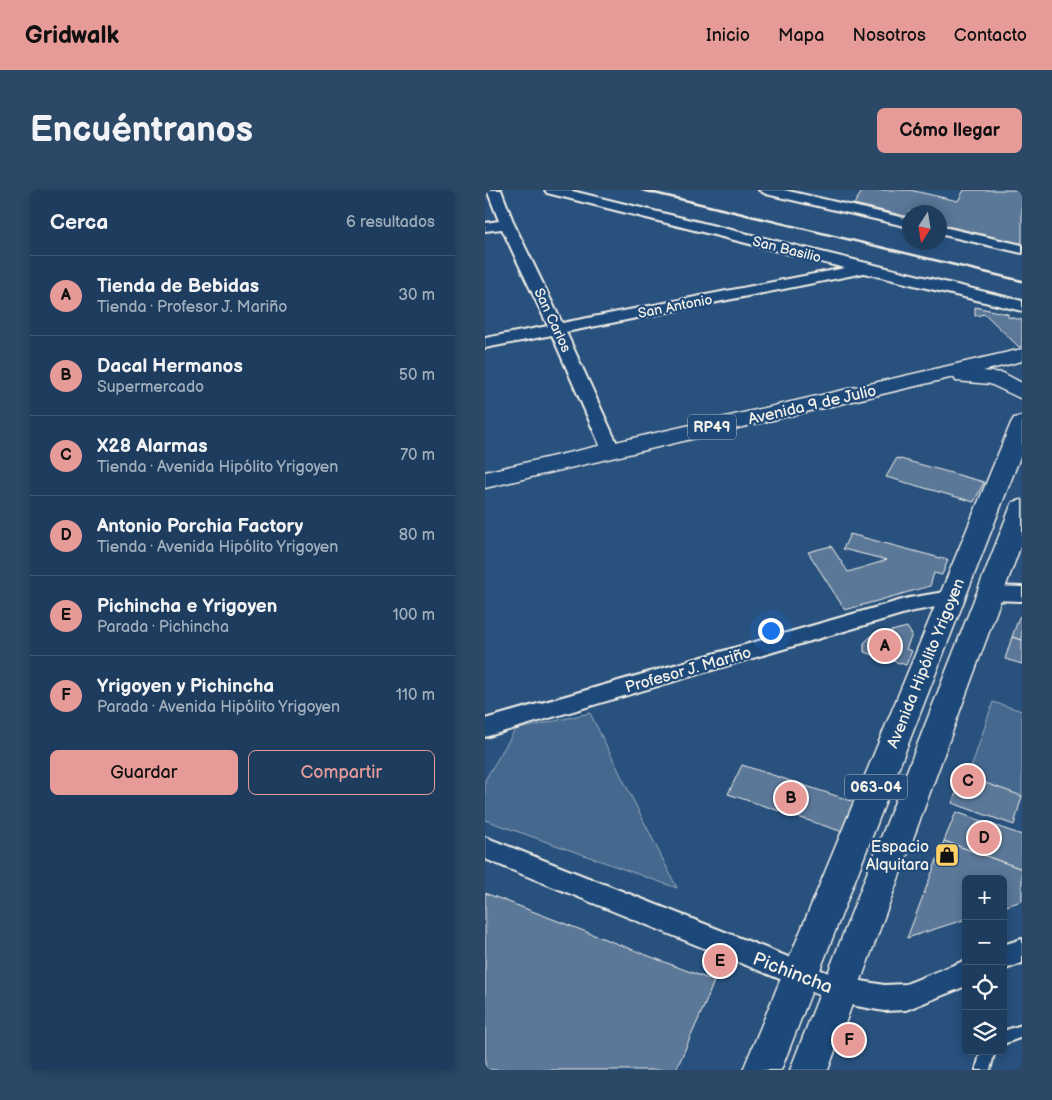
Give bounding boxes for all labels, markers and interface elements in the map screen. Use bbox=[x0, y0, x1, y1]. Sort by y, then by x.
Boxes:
text: Gridwalk bbox=[25, 21, 119, 50]
text: Inicio bbox=[706, 25, 750, 46]
text: Mapa bbox=[778, 25, 824, 46]
text: Nosotros bbox=[852, 25, 926, 46]
text: Contacto bbox=[954, 25, 1027, 46]
button: Cómo llegar bbox=[877, 108, 1022, 153]
text: Encuéntranos bbox=[30, 109, 253, 152]
north arrow bbox=[902, 205, 947, 250]
text: Cerca bbox=[50, 210, 108, 235]
text: 6 resultados bbox=[346, 213, 435, 232]
street label: San Basilio bbox=[751, 233, 823, 266]
text: Tienda de Bebidas bbox=[97, 275, 259, 298]
street label: San Carlos bbox=[530, 285, 575, 355]
text: A bbox=[61, 286, 71, 305]
text: 30 m bbox=[398, 286, 435, 305]
street label: San Antonio bbox=[636, 291, 714, 322]
text: Tienda · Profesor J. Mariño bbox=[97, 298, 287, 317]
text: Dacal Hermanos bbox=[97, 355, 243, 378]
text: B bbox=[60, 366, 72, 385]
text: 50 m bbox=[399, 366, 435, 385]
text: Supermercado bbox=[97, 378, 204, 397]
street label: Avenida 9 de Julio bbox=[746, 381, 878, 429]
road number: RP49 bbox=[688, 414, 736, 440]
text: X28 Alarmas bbox=[97, 435, 208, 458]
text: C bbox=[60, 446, 72, 465]
text: 70 m bbox=[400, 446, 435, 465]
text: Tienda · Avenida Hipólito Yrigoyen bbox=[97, 458, 338, 477]
text: Antonio Porchia Factory bbox=[97, 515, 303, 538]
text: D bbox=[60, 526, 72, 545]
text: 80 m bbox=[399, 526, 435, 545]
text: Tienda · Avenida Hipólito Yrigoyen bbox=[97, 538, 338, 557]
street label: Avenida Hipólito Yrigoyen bbox=[882, 575, 968, 751]
text: Pichincha e Yrigoyen bbox=[97, 595, 277, 618]
text: E bbox=[61, 606, 71, 625]
text: 100 m bbox=[392, 606, 435, 625]
text: Parada · Pichincha bbox=[97, 618, 229, 637]
your location bbox=[758, 618, 784, 644]
pin: A bbox=[869, 627, 901, 665]
street label: Profesor J. Mariño bbox=[623, 643, 754, 698]
text: Yrigoyen y Pichincha bbox=[97, 675, 274, 698]
text: F bbox=[61, 686, 71, 705]
text: 110 m bbox=[396, 686, 435, 705]
text: Parada · Avenida Hipólito Yrigoyen bbox=[97, 698, 340, 717]
button: Guardar bbox=[50, 750, 238, 795]
button: Compartir bbox=[248, 750, 435, 795]
pin: C bbox=[952, 762, 984, 800]
road number: 063-04 bbox=[845, 774, 907, 800]
pin: B bbox=[775, 779, 807, 817]
pin: D bbox=[968, 819, 1000, 857]
place label: Espacio Alquitara bbox=[866, 838, 929, 875]
shop icon: Espacio Alquitara bbox=[934, 842, 960, 868]
map controls bbox=[962, 875, 1007, 1055]
button: + bbox=[962, 875, 1007, 920]
button: − bbox=[962, 920, 1007, 965]
pin: E bbox=[704, 942, 736, 980]
street label: Pichincha bbox=[749, 948, 836, 999]
button: locate bbox=[962, 965, 1007, 1010]
button: layers bbox=[962, 1010, 1007, 1055]
pin: F bbox=[833, 1021, 865, 1059]

